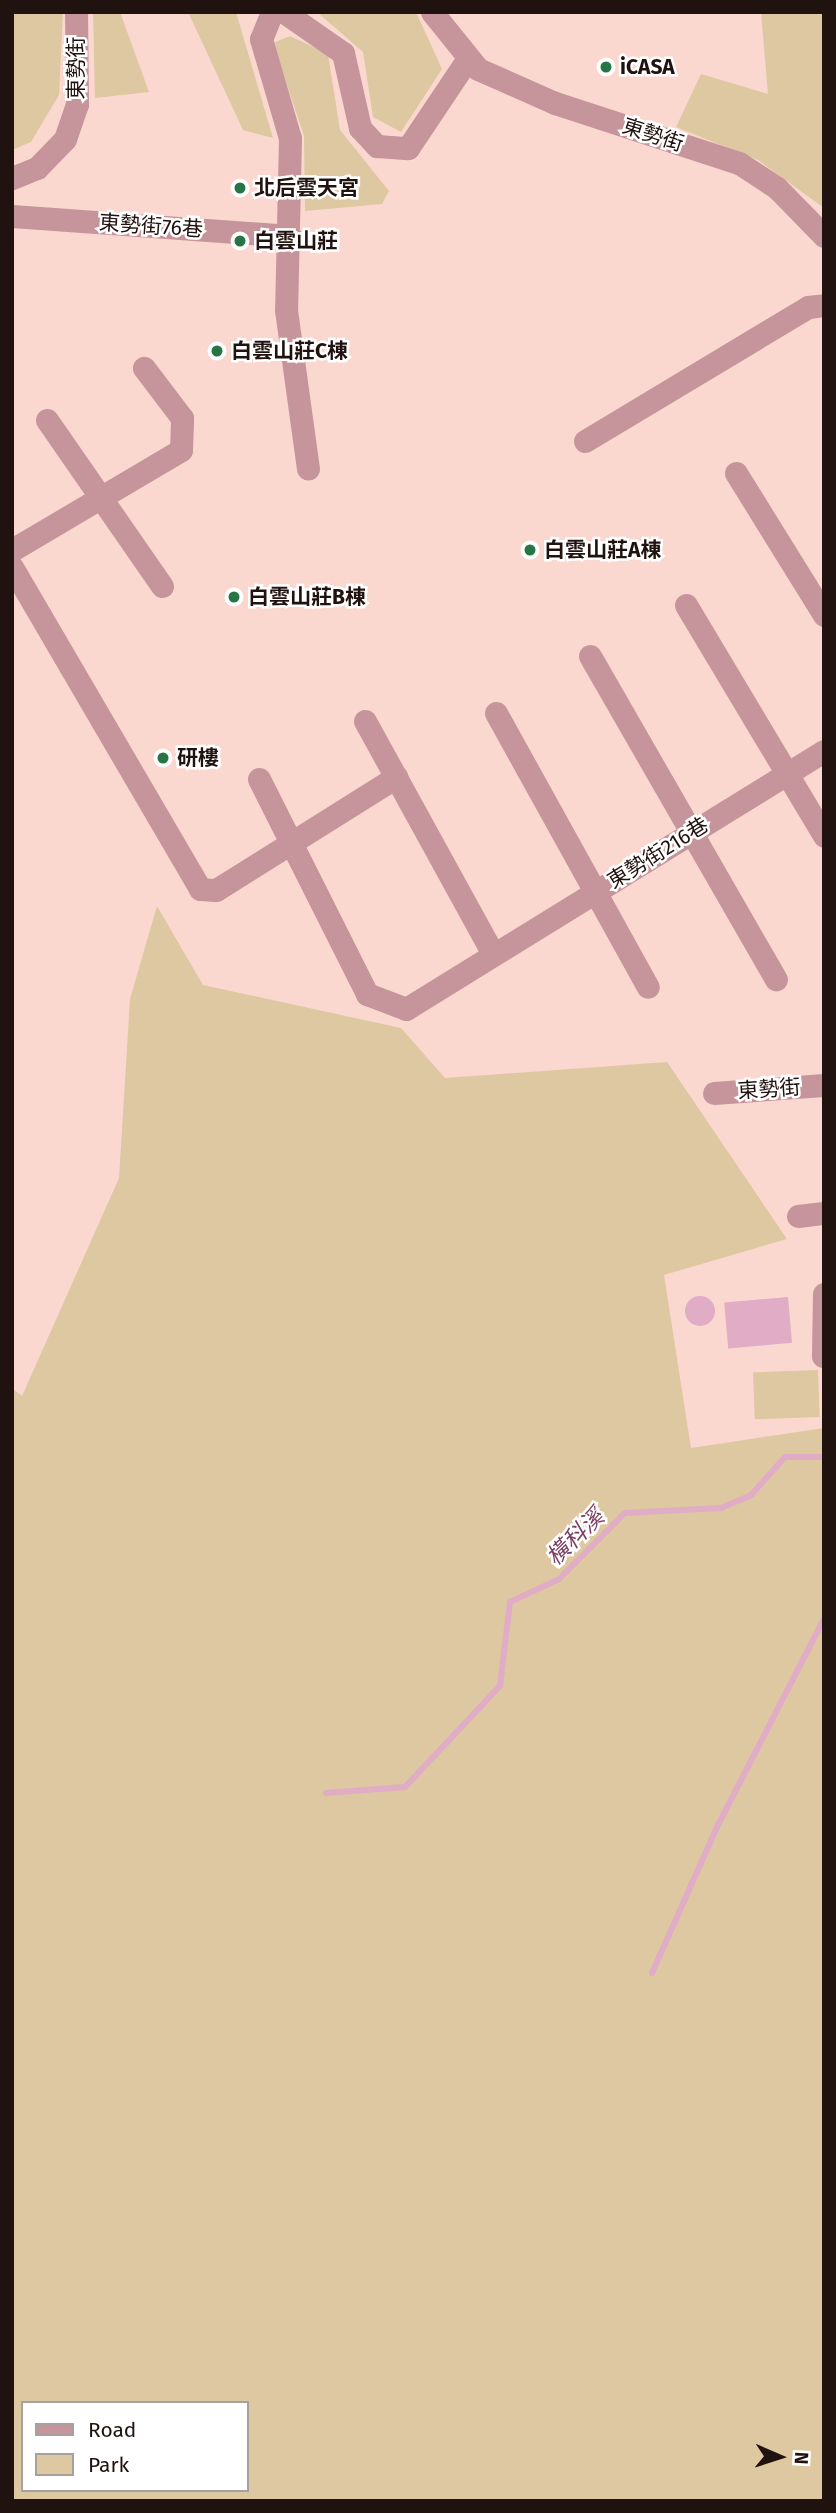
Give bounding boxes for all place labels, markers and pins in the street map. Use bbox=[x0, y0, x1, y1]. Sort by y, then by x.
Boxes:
place label: iCASA bbox=[620, 54, 675, 80]
marker: iCASA bbox=[598, 59, 614, 75]
place label: 北后雲天宮 bbox=[254, 175, 359, 201]
marker: 北后雲天宮 bbox=[232, 180, 248, 196]
place label: 白雲山莊 bbox=[254, 228, 338, 254]
marker: 白雲山莊 bbox=[232, 233, 248, 249]
place label: 白雲山莊C棟 bbox=[231, 338, 348, 364]
marker: 白雲山莊C棟 bbox=[209, 343, 225, 359]
place label: 白雲山莊A棟 bbox=[544, 537, 661, 563]
marker: 白雲山莊A棟 bbox=[522, 542, 538, 558]
place label: 白雲山莊B棟 bbox=[248, 584, 366, 610]
marker: 白雲山莊B棟 bbox=[226, 589, 242, 605]
place label: 研樓 bbox=[177, 745, 219, 771]
marker: 研樓 bbox=[155, 750, 171, 766]

